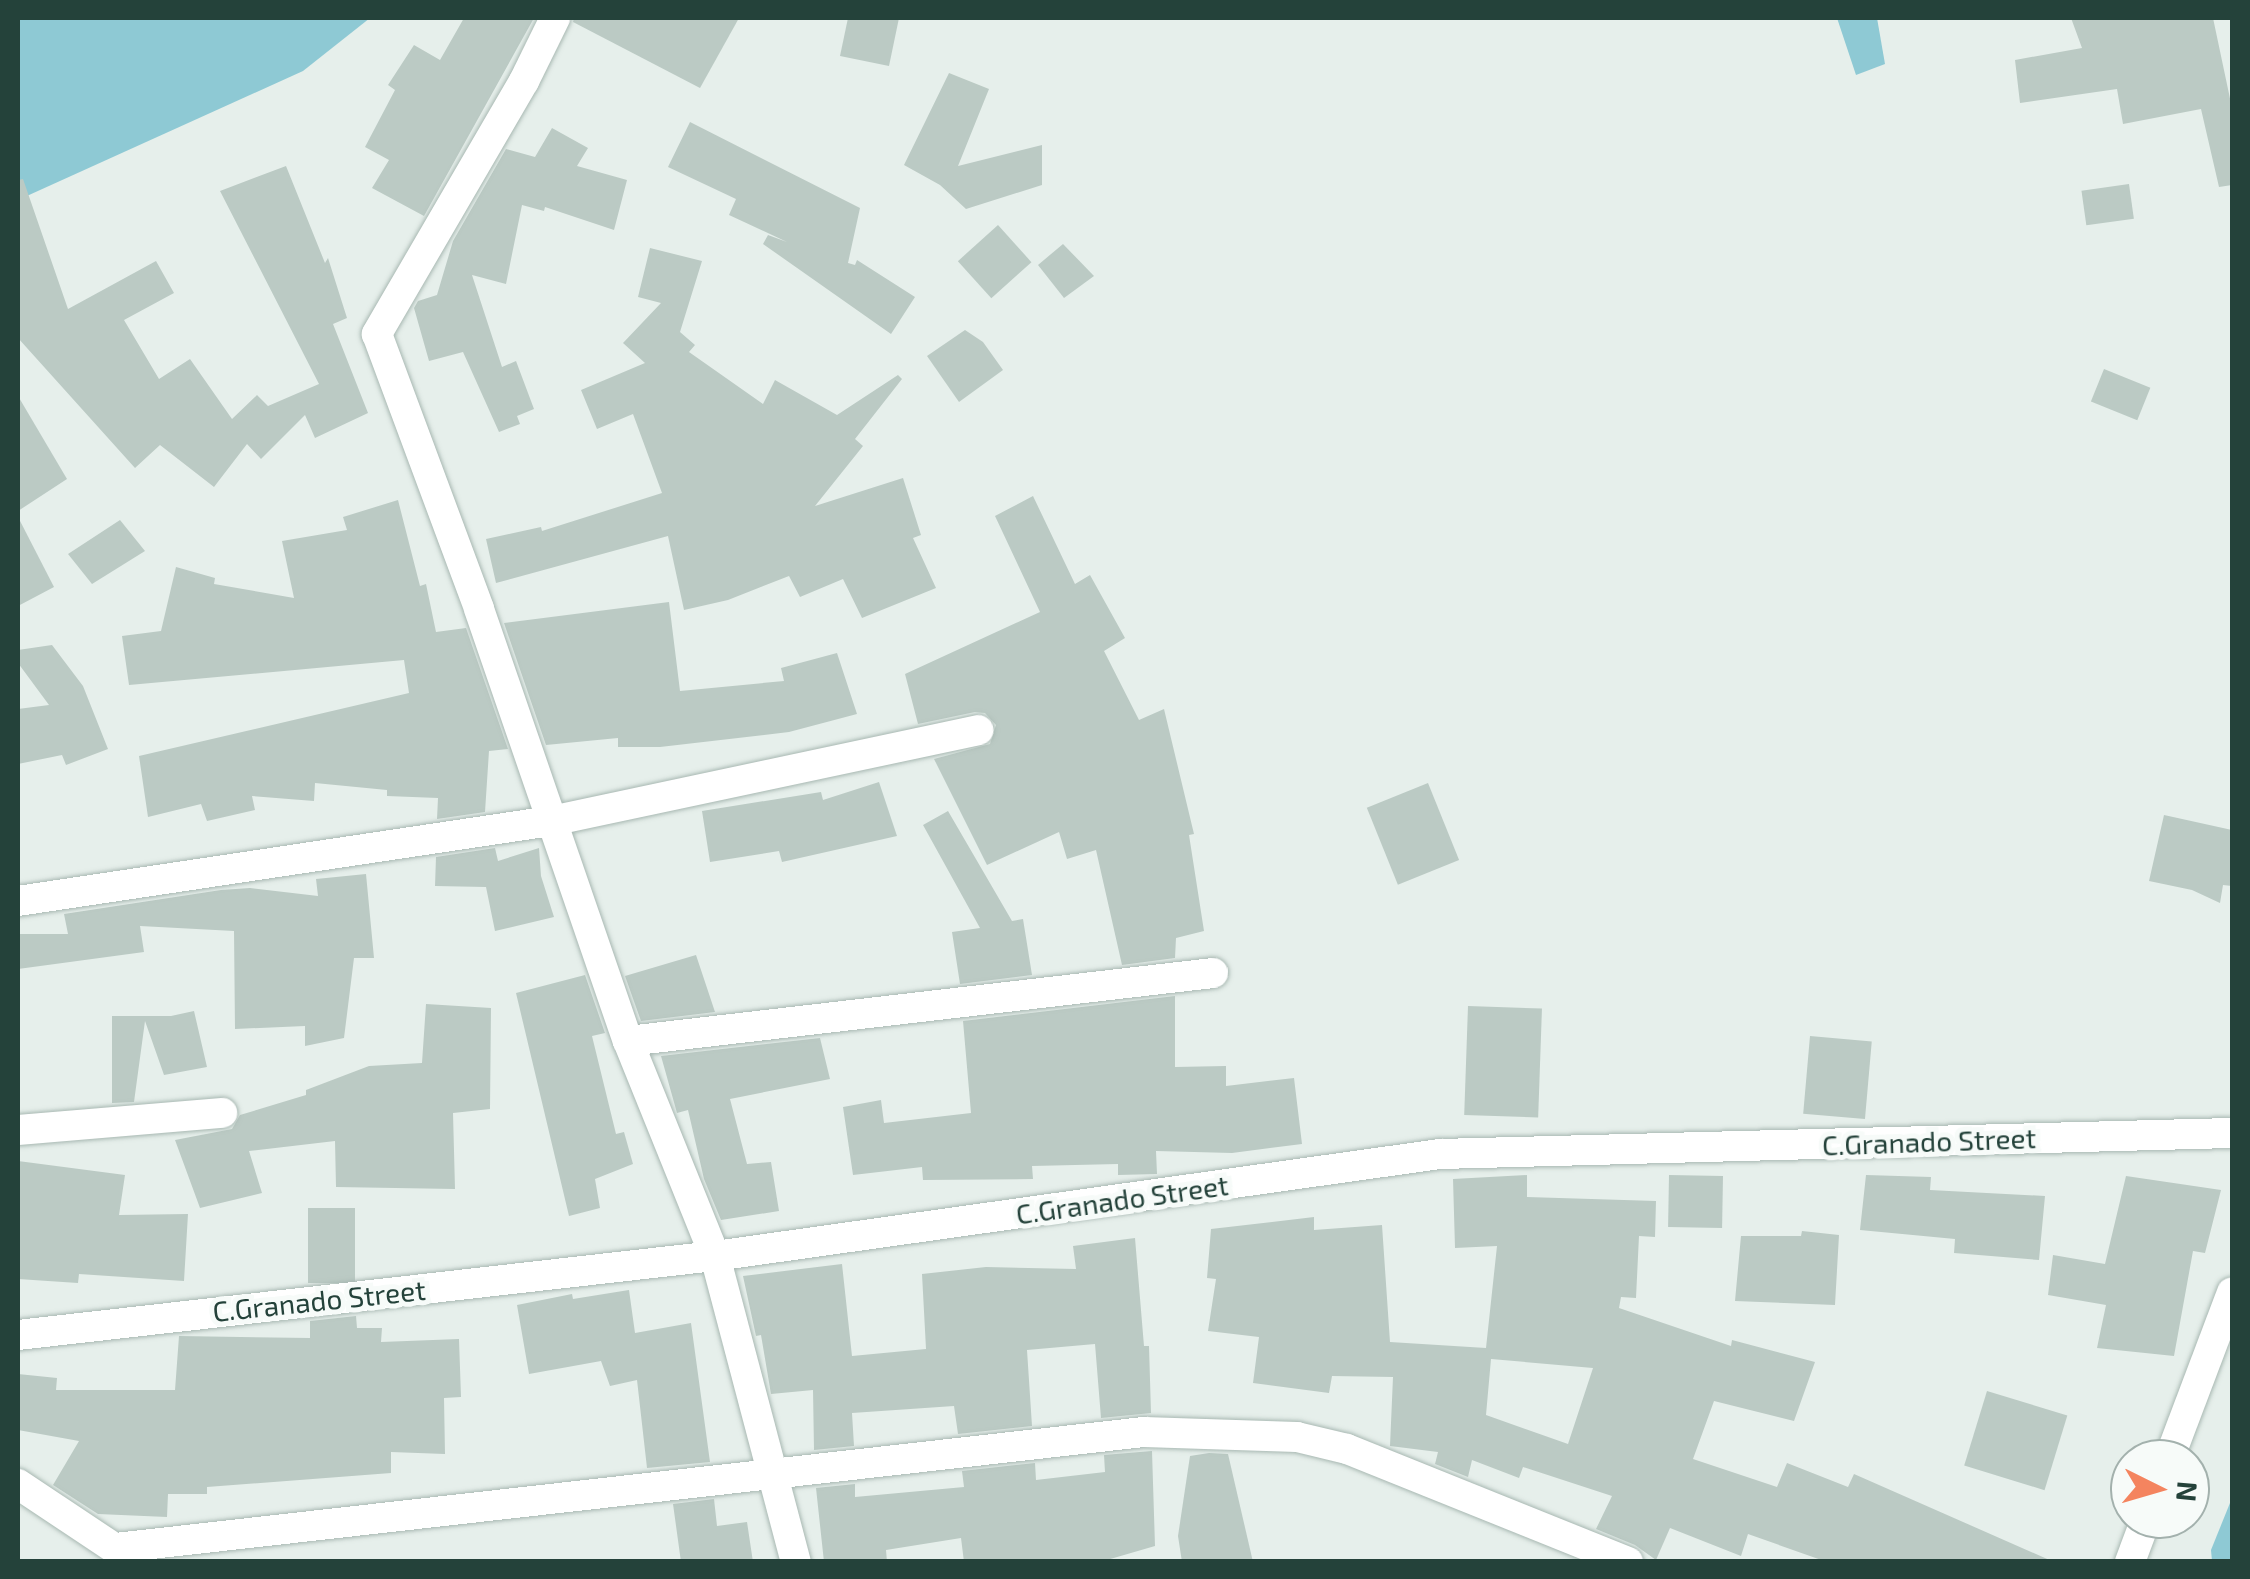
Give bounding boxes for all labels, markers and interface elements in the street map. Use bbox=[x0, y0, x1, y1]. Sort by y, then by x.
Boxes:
street label: C.Granado Street bbox=[1821, 1120, 2037, 1162]
street label: C.Granado Street bbox=[1014, 1167, 1230, 1231]
street label: C.Granado Street bbox=[211, 1272, 427, 1328]
north arrow bbox=[2110, 1439, 2210, 1539]
text: N bbox=[2170, 1480, 2206, 1503]

